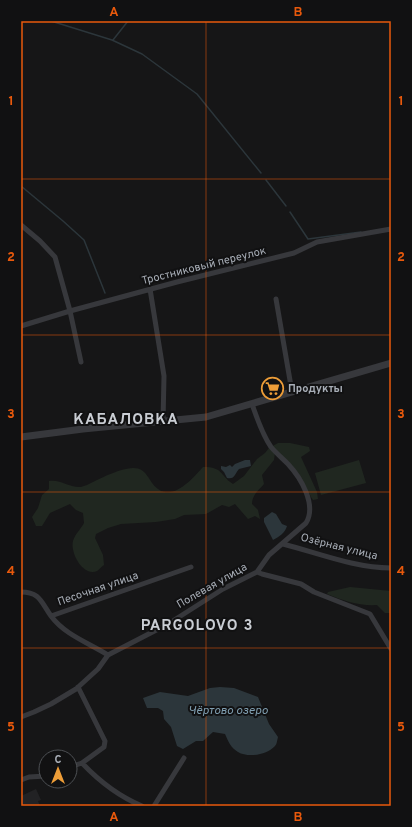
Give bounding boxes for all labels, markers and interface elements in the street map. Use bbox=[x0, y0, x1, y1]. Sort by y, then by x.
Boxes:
text: A bbox=[109, 5, 119, 21]
text: B bbox=[294, 5, 303, 21]
text: 1 bbox=[8, 94, 14, 110]
text: 1 bbox=[398, 94, 404, 110]
street label: Тростниковый переулок bbox=[140, 244, 268, 288]
text: 2 bbox=[7, 250, 15, 266]
text: 2 bbox=[397, 250, 405, 266]
supermarket icon: Продукты bbox=[260, 376, 286, 402]
place label: Продукты bbox=[288, 382, 343, 396]
text: 3 bbox=[7, 407, 15, 423]
text: 3 bbox=[397, 407, 405, 423]
district label: КАБАЛОВКА bbox=[73, 411, 179, 430]
street label: Озёрная улица bbox=[299, 531, 379, 563]
street label: Полевая улица bbox=[174, 560, 250, 612]
text: 4 bbox=[7, 564, 15, 580]
text: 4 bbox=[397, 564, 405, 580]
street label: Песочная улица bbox=[56, 569, 140, 609]
district label: PARGOLOVO 3 bbox=[141, 617, 253, 636]
water label: Чёртово озеро bbox=[188, 703, 268, 719]
text: 5 bbox=[7, 720, 15, 736]
text: 5 bbox=[397, 720, 405, 736]
north arrow bbox=[38, 749, 78, 789]
text: С bbox=[54, 753, 62, 767]
text: A bbox=[109, 810, 119, 826]
text: B bbox=[294, 810, 303, 826]

